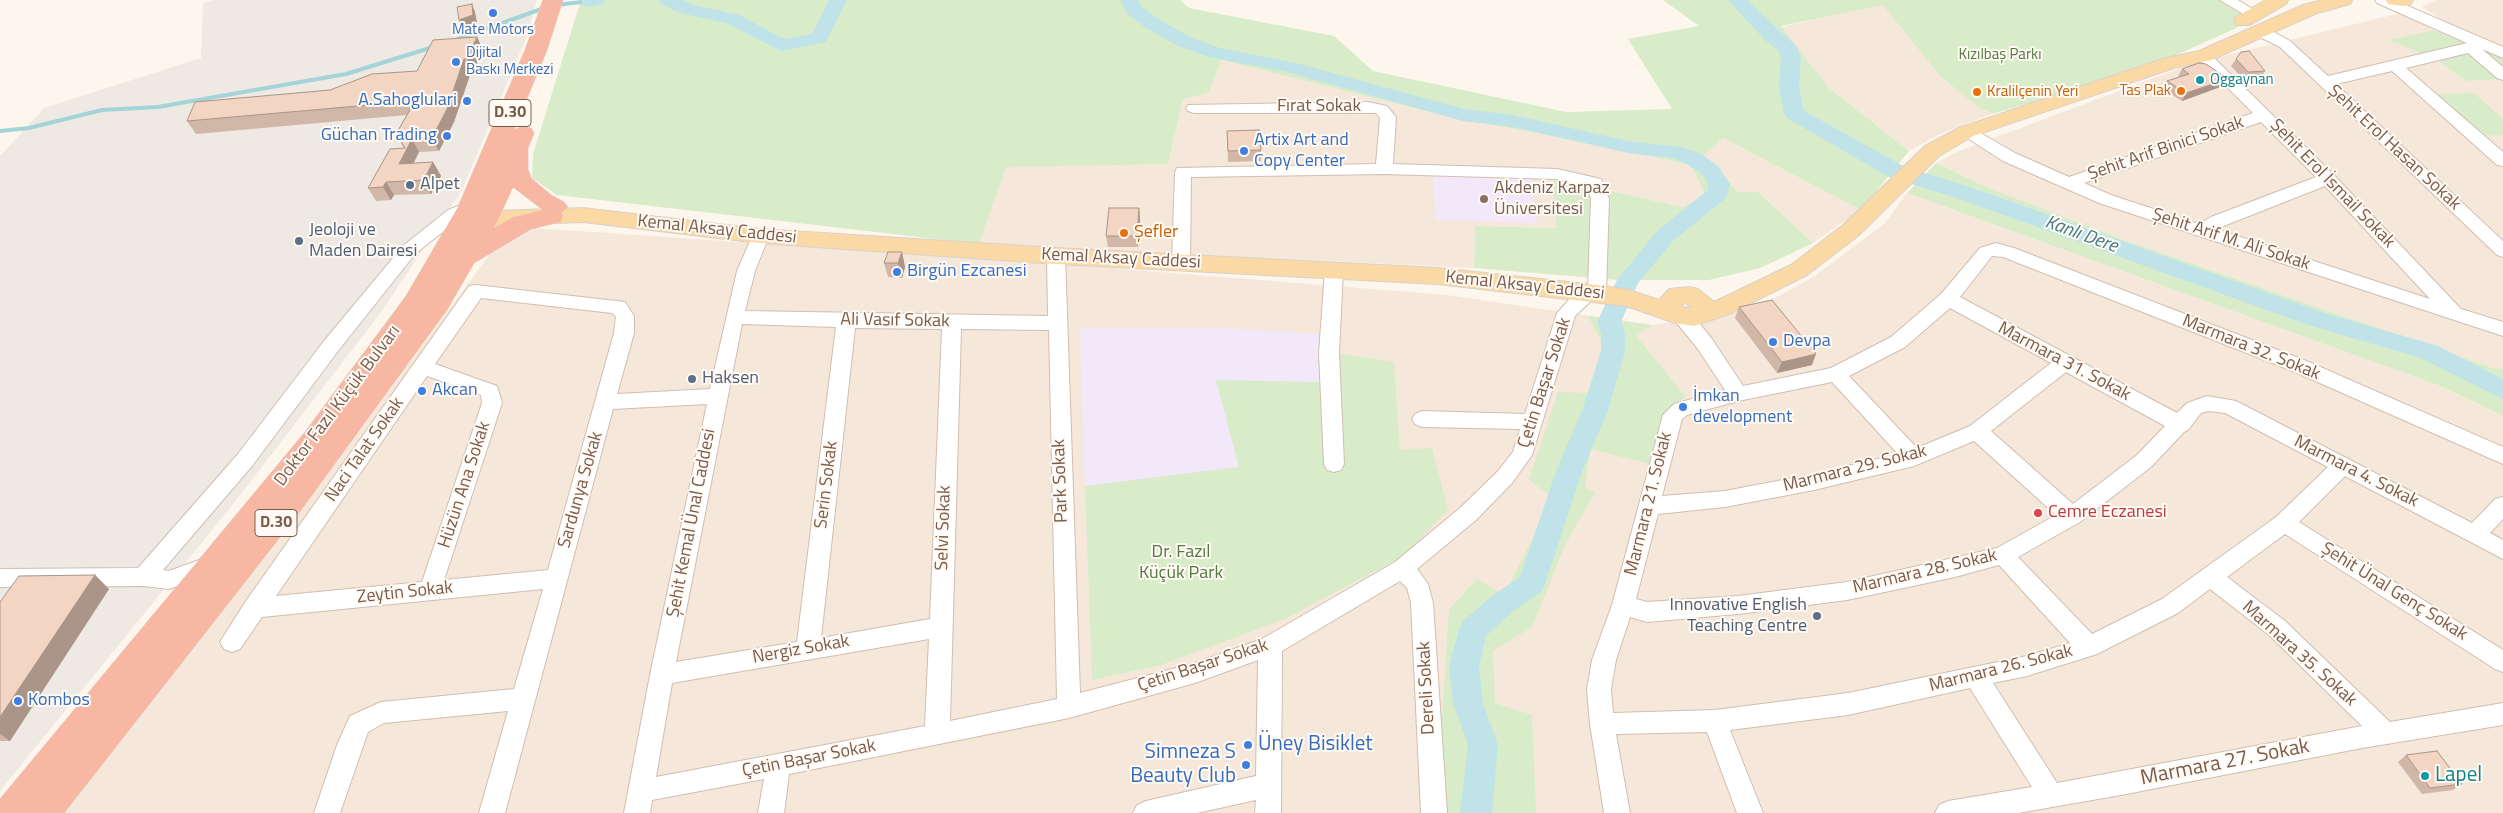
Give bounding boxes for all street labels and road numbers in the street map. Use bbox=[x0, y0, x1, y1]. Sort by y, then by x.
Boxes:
street label: Şehit Erol Hasan Sokak bbox=[2323, 81, 2465, 215]
street label: Fırat Sokak bbox=[1277, 96, 1361, 118]
road number: D.30 bbox=[489, 100, 531, 126]
street label: Şehit Arif Binici Sokak bbox=[2085, 112, 2247, 186]
street label: Şehit Erol İsmail Sokak bbox=[2265, 115, 2399, 253]
street label: Şehit Arif M. Ali Sokak bbox=[2149, 204, 2313, 276]
street label: Kemal Aksay Caddesi bbox=[636, 211, 798, 249]
street label: Kemal Aksay Caddesi bbox=[1041, 244, 1201, 274]
street label: Kemal Aksay Caddesi bbox=[1444, 267, 1606, 305]
street label: Ali Vasıf Sokak bbox=[840, 309, 950, 333]
street label: Marmara 32. Sokak bbox=[2179, 310, 2323, 386]
street label: Çetin Başar Sokak bbox=[1514, 315, 1576, 451]
street label: Marmara 31. Sokak bbox=[1994, 318, 2134, 406]
street label: Doktor Fazıl Küçük Bulvarı bbox=[270, 321, 406, 491]
street label: Naci Talat Sokak bbox=[321, 394, 409, 506]
street label: Hüzün Ana Sokak bbox=[434, 419, 496, 551]
street label: Şehit Kemal Ünal Caddesi bbox=[663, 427, 721, 619]
street label: Sardunya Sokak bbox=[554, 429, 608, 551]
street label: Marmara 21. Sokak bbox=[1621, 430, 1677, 578]
street label: Marmara 4. Sokak bbox=[2290, 431, 2422, 513]
street label: Park Sokak bbox=[1049, 439, 1073, 523]
street label: Serin Sokak bbox=[811, 440, 843, 530]
street label: Marmara 29. Sokak bbox=[1781, 441, 1929, 497]
street label: Selvi Sokak bbox=[932, 485, 956, 571]
road number: D.30 bbox=[255, 509, 297, 536]
street label: Şehit Ünal Genç Sokak bbox=[2317, 538, 2471, 646]
street label: Marmara 28. Sokak bbox=[1851, 545, 1999, 599]
street label: Zeytin Sokak bbox=[356, 577, 454, 609]
street label: Marmara 35. Sokak bbox=[2237, 597, 2361, 711]
street label: Nergiz Sokak bbox=[751, 631, 851, 669]
street label: Çetin Başar Sokak bbox=[1135, 635, 1271, 697]
street label: Dereli Sokak bbox=[1414, 641, 1440, 735]
street label: Marmara 26. Sokak bbox=[1927, 641, 2075, 697]
street label: Marmara 27. Sokak bbox=[2138, 734, 2312, 792]
street label: Çetin Başar Sokak bbox=[740, 735, 878, 783]

